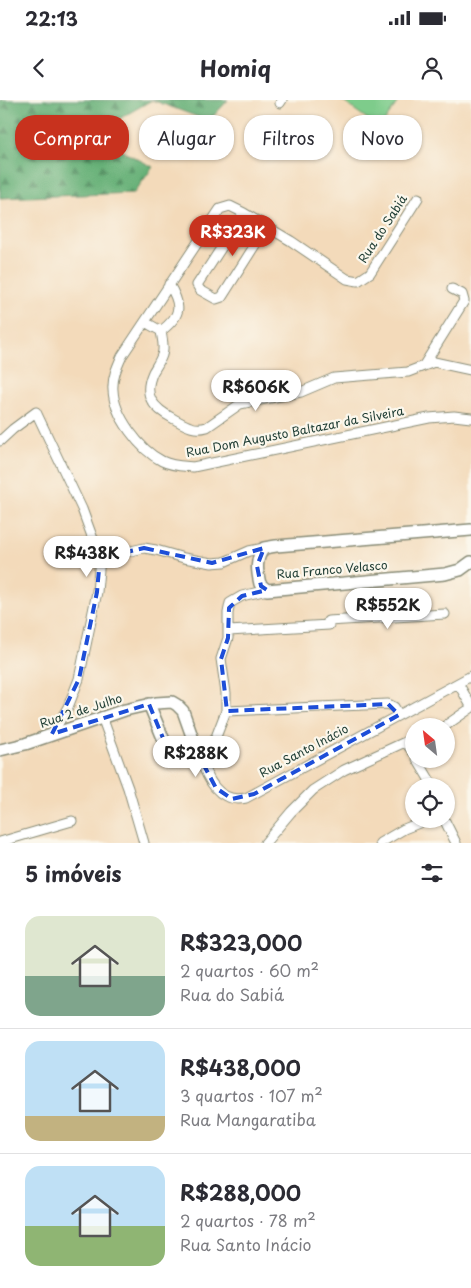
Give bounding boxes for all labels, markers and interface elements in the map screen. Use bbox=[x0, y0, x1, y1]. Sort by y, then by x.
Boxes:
text: 22:13 bbox=[25, 4, 78, 32]
text: Homiq bbox=[200, 51, 271, 84]
icon: back bbox=[25, 54, 53, 82]
icon: person bbox=[418, 54, 446, 82]
chip: Comprar bbox=[15, 115, 129, 160]
chip: Alugar bbox=[139, 115, 234, 160]
chip: Filtros bbox=[244, 115, 333, 160]
chip: Novo bbox=[343, 115, 422, 160]
street label: Rua do Sabiá bbox=[353, 190, 411, 266]
pin: R$323K bbox=[192, 214, 274, 257]
text: R$323K bbox=[200, 219, 266, 243]
pin: R$606K bbox=[215, 370, 297, 412]
text: R$606K bbox=[222, 374, 290, 398]
street label: Rua Dom Augusto Baltazar da Silveira bbox=[184, 401, 406, 461]
pin: R$438K bbox=[46, 536, 128, 578]
text: R$438K bbox=[54, 540, 120, 564]
street label: Rua Franco Velasco bbox=[276, 555, 388, 583]
pin: R$552K bbox=[347, 588, 429, 630]
text: R$552K bbox=[356, 592, 420, 616]
street label: Rua 2 de Julho bbox=[37, 688, 125, 732]
north arrow bbox=[405, 718, 455, 768]
map controls bbox=[405, 718, 455, 828]
street label: Rua Santo Inácio bbox=[256, 719, 352, 781]
pin: R$288K bbox=[155, 736, 237, 778]
text: R$288K bbox=[164, 740, 228, 764]
button: locate bbox=[405, 778, 455, 828]
text: 5 imóveis bbox=[25, 857, 122, 889]
icon: filters bbox=[418, 859, 446, 887]
text: R$323,000 bbox=[180, 926, 302, 958]
icon: home bbox=[65, 936, 125, 996]
text: 2 quartos · 60 m² bbox=[180, 958, 319, 982]
text: Rua do Sabiá bbox=[180, 982, 284, 1006]
text: R$438,000 bbox=[180, 1051, 301, 1083]
icon: home bbox=[65, 1061, 125, 1121]
text: 3 quartos · 107 m² bbox=[180, 1083, 323, 1107]
text: Rua Mangaratiba bbox=[180, 1107, 316, 1131]
text: R$288,000 bbox=[180, 1176, 301, 1208]
icon: home bbox=[65, 1186, 125, 1246]
text: 2 quartos · 78 m² bbox=[180, 1208, 316, 1232]
text: Rua Santo Inácio bbox=[180, 1232, 312, 1256]

